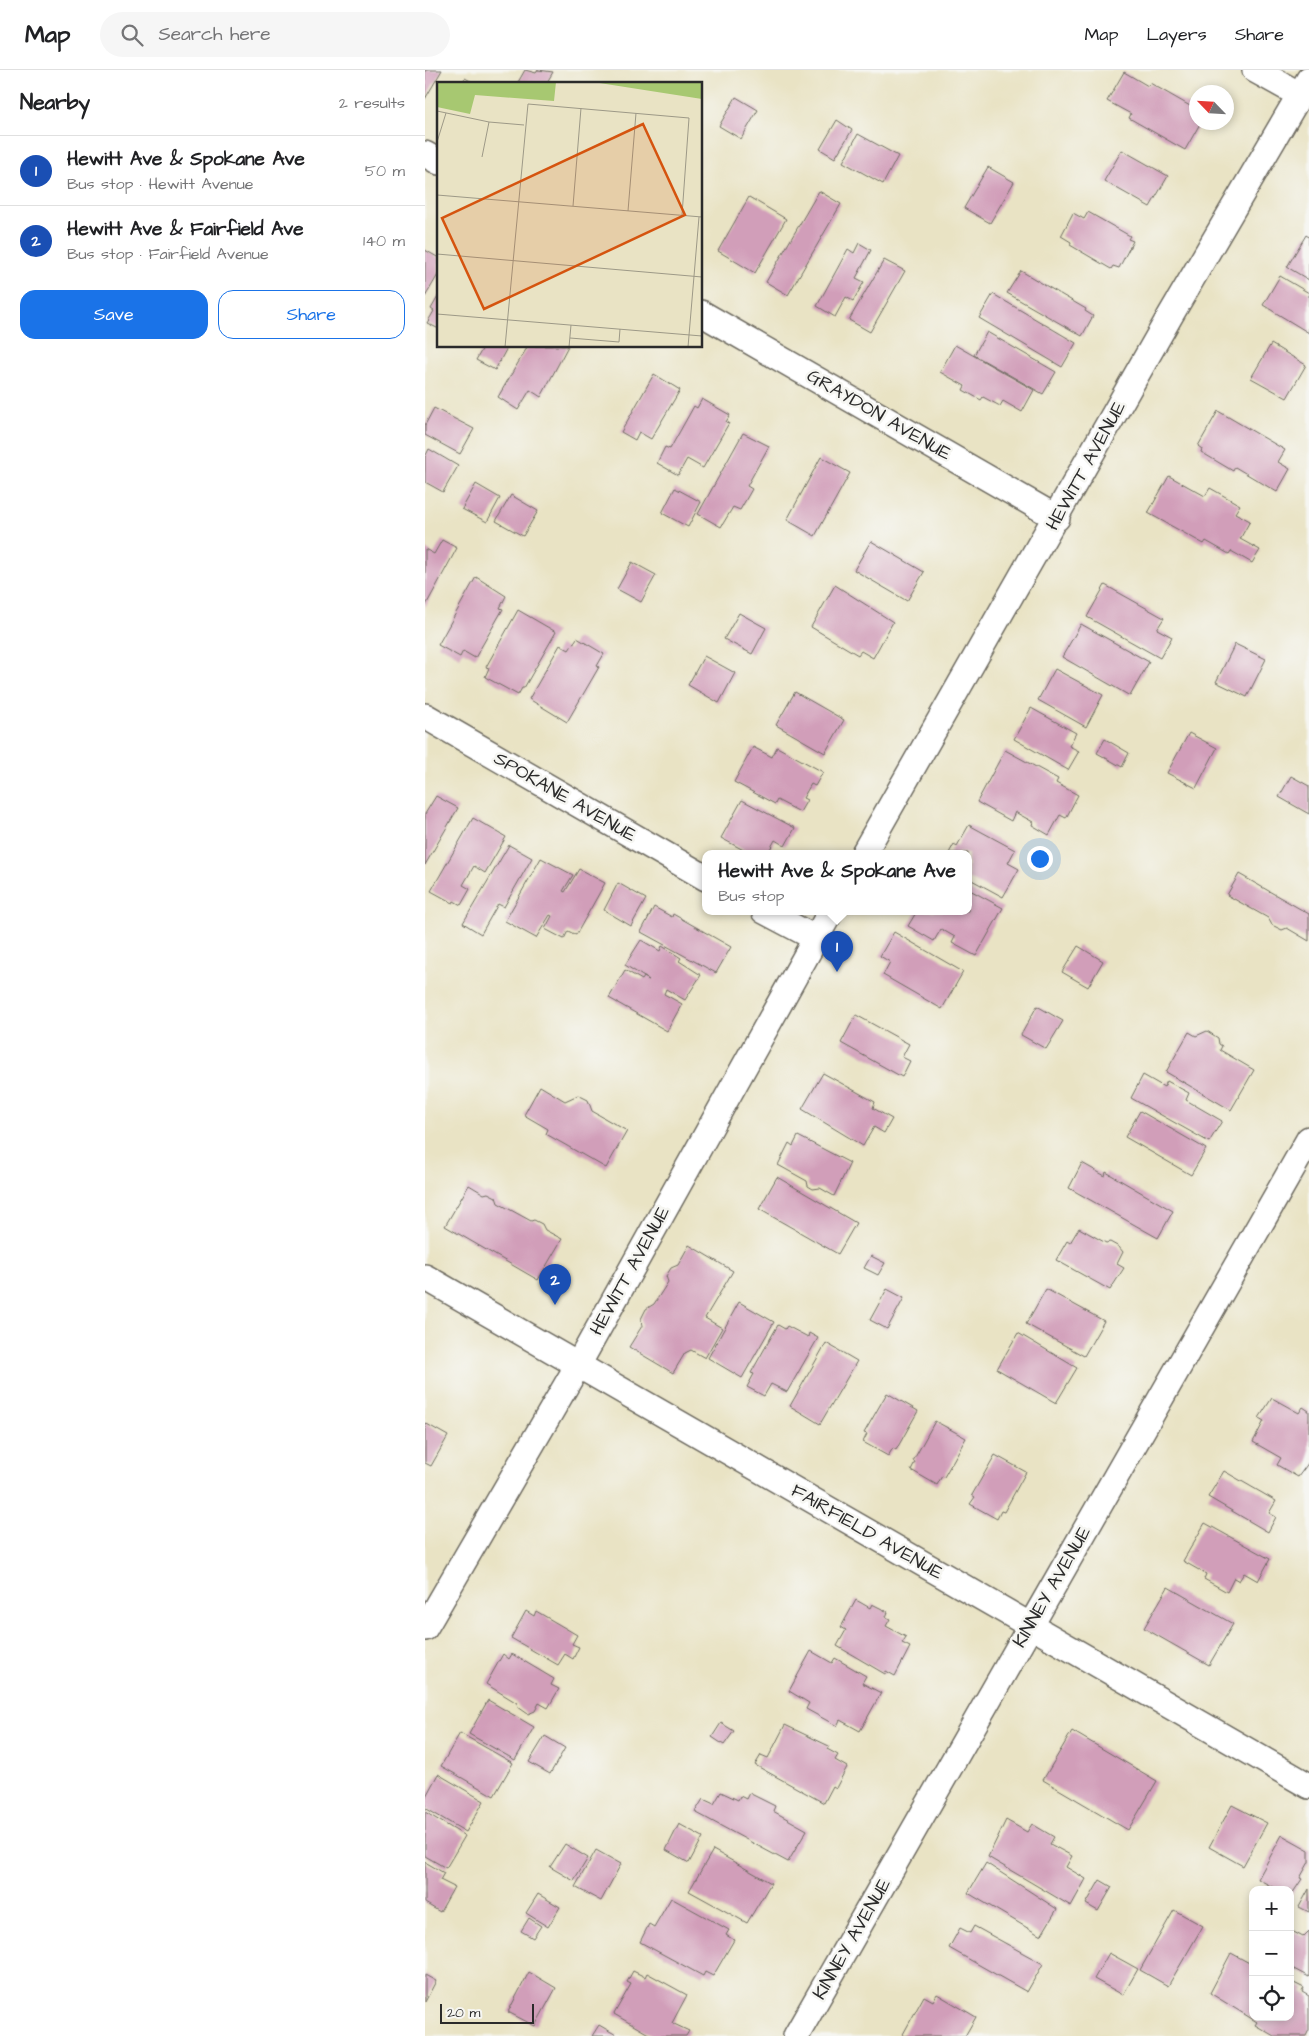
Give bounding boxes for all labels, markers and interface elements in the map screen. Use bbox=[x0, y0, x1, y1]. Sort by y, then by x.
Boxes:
search box bbox=[100, 12, 450, 57]
text: Map bbox=[25, 18, 70, 52]
icon: search bbox=[118, 21, 146, 49]
text: Search here bbox=[158, 21, 271, 48]
text: Map bbox=[1084, 22, 1118, 47]
text: Layers bbox=[1146, 22, 1207, 47]
text: Share bbox=[1235, 22, 1284, 47]
inset map bbox=[437, 82, 703, 348]
north arrow bbox=[1189, 85, 1234, 130]
text: Nearby bbox=[20, 88, 90, 117]
text: 2 results bbox=[339, 92, 405, 114]
text: Hewitt Ave & Spokane Ave bbox=[67, 146, 305, 173]
text: 1 bbox=[35, 160, 37, 182]
text: 50 m bbox=[365, 160, 405, 182]
text: Bus stop · Hewitt Avenue bbox=[67, 173, 253, 195]
text: Hewitt Ave & Fairfield Ave bbox=[67, 216, 304, 243]
text: 2 bbox=[31, 230, 41, 252]
text: 140 m bbox=[363, 230, 405, 252]
text: Bus stop · Fairfield Avenue bbox=[67, 243, 269, 265]
button: Save bbox=[20, 290, 208, 339]
button: Share bbox=[218, 290, 405, 339]
street label: GRAYDON AVENUE bbox=[802, 363, 956, 467]
street label: HEWITT AVENUE bbox=[1039, 397, 1133, 535]
street label: SPOKANE AVENUE bbox=[489, 745, 641, 849]
your location bbox=[1027, 846, 1053, 872]
popup bbox=[702, 850, 972, 915]
text: Hewitt Ave & Spokane Ave bbox=[718, 858, 956, 885]
text: Bus stop bbox=[718, 885, 784, 907]
pin: 1 bbox=[821, 931, 853, 972]
street label: HEWITT AVENUE bbox=[583, 1202, 677, 1340]
pin: 2 bbox=[539, 1264, 571, 1305]
street label: FAIRFIELD AVENUE bbox=[786, 1477, 948, 1587]
street label: KINNEY AVENUE bbox=[1006, 1521, 1098, 1653]
street label: KINNEY AVENUE bbox=[806, 1873, 898, 2005]
map controls bbox=[1249, 1886, 1294, 2021]
button: + bbox=[1249, 1886, 1294, 1931]
button: − bbox=[1249, 1931, 1294, 1976]
button: locate bbox=[1249, 1976, 1294, 2021]
scale bar bbox=[440, 2001, 534, 2024]
text: 20 m bbox=[447, 2003, 480, 2023]

